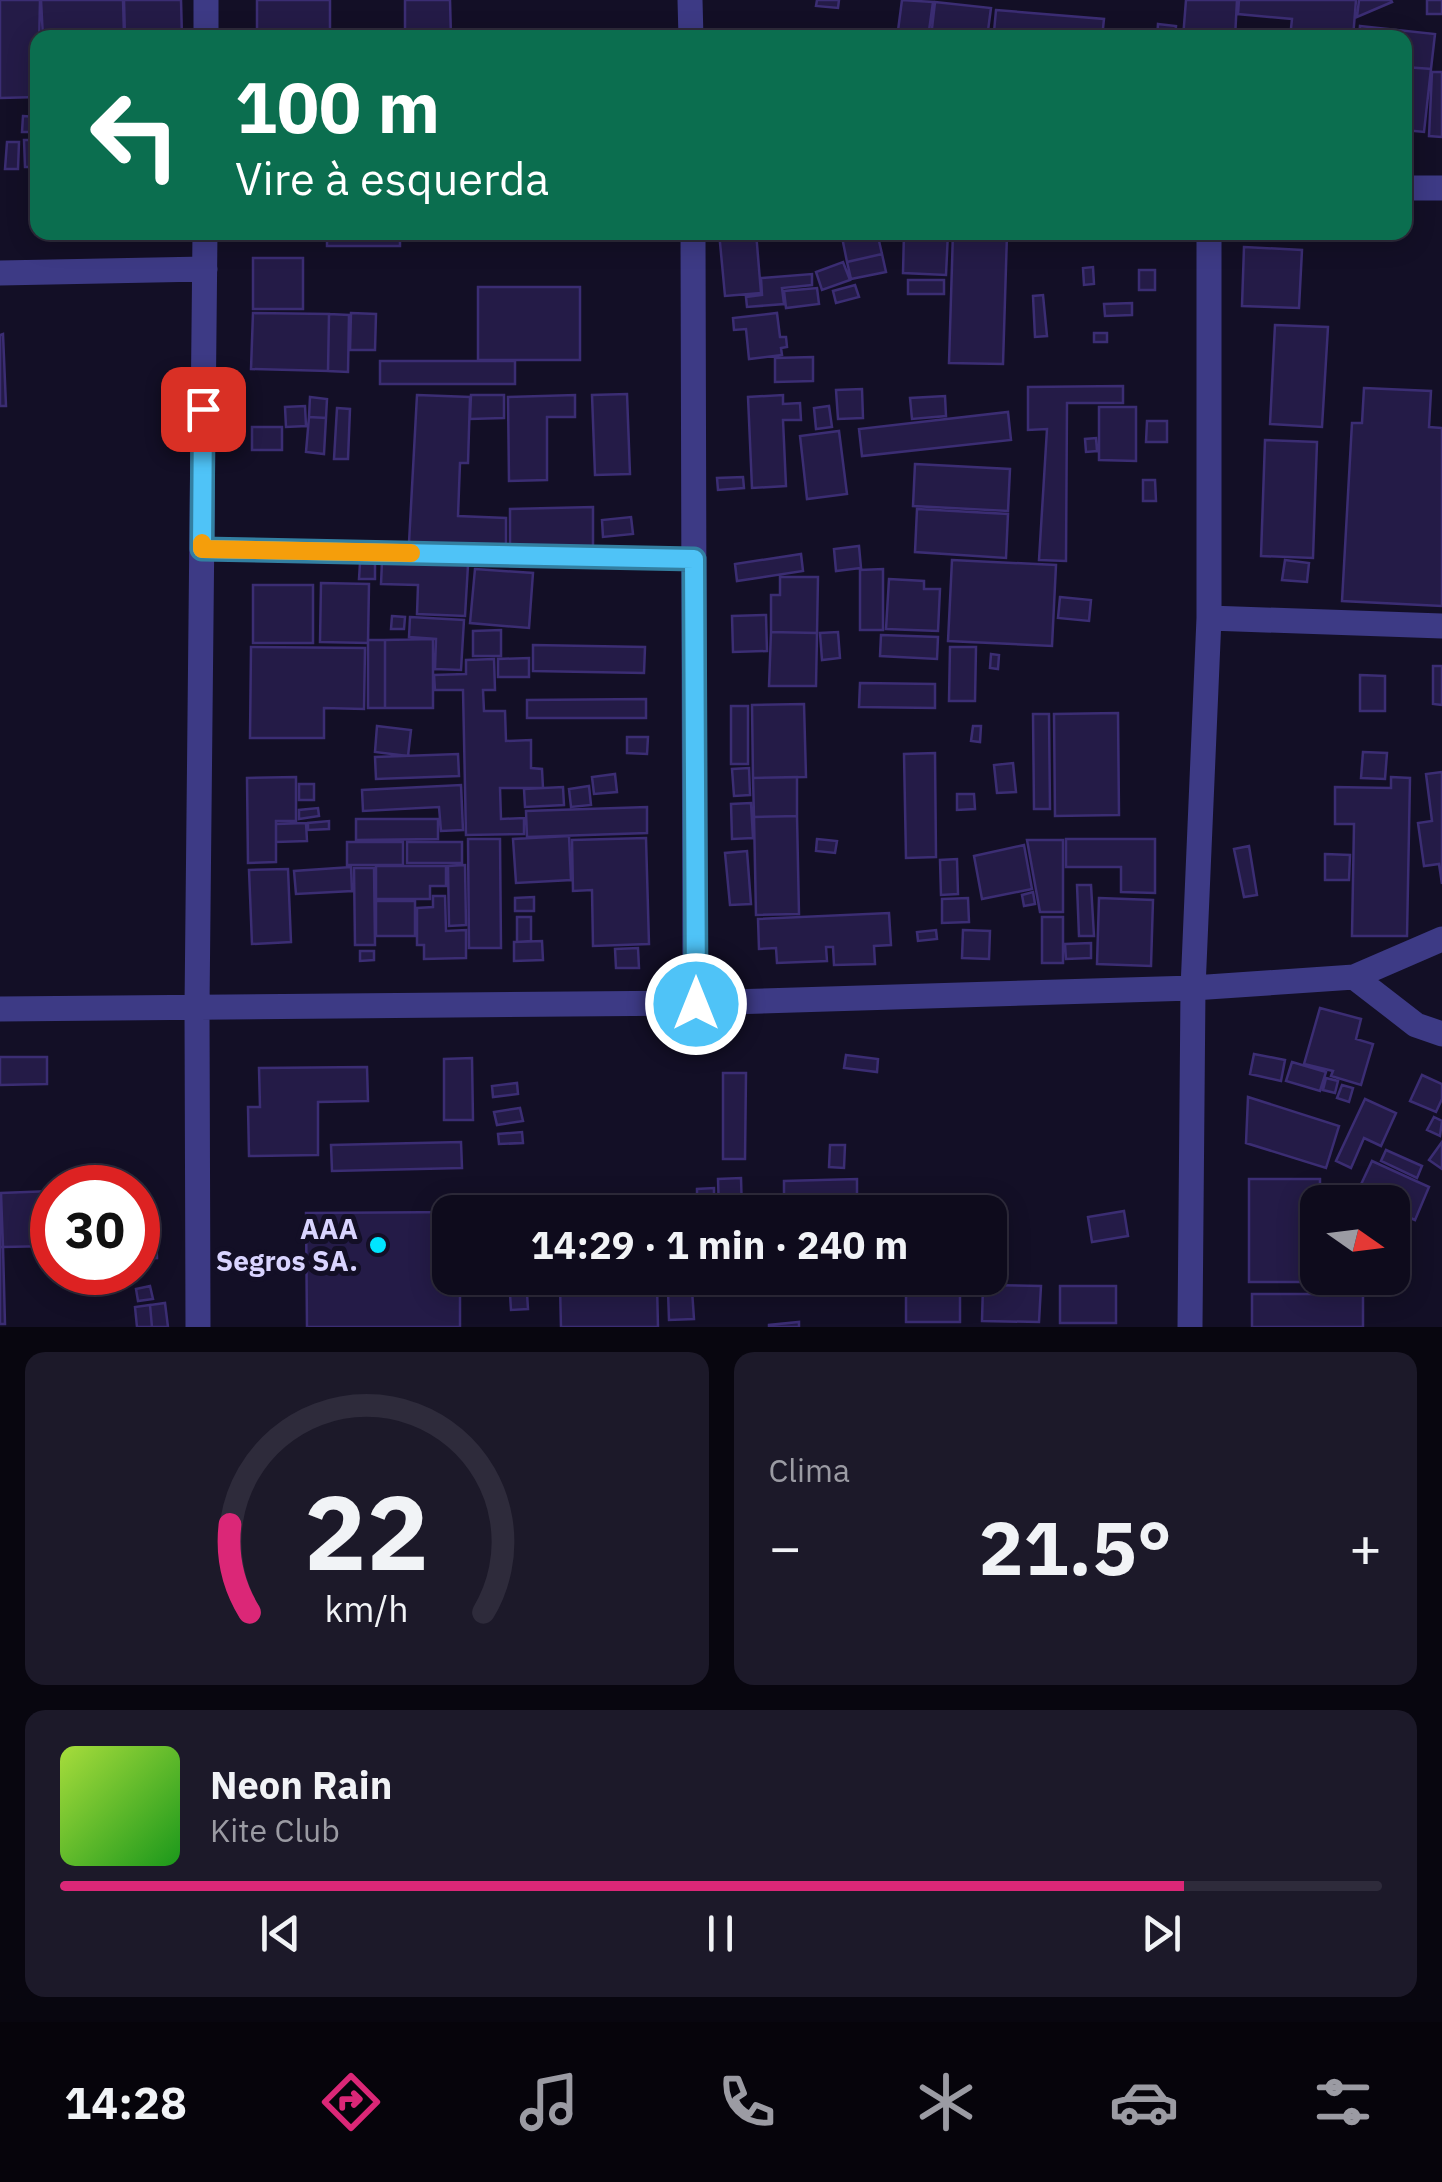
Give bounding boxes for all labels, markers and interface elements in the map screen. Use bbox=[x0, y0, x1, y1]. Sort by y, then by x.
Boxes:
text: 100 m bbox=[235, 61, 440, 152]
icon: left bbox=[70, 70, 200, 200]
text: Vire à esquerda bbox=[235, 149, 549, 207]
pin bbox=[161, 367, 246, 452]
icon: arrive bbox=[176, 382, 231, 437]
position arrow bbox=[644, 952, 748, 1056]
speed limit sign: 30 bbox=[30, 1165, 160, 1295]
north arrow bbox=[1300, 1185, 1410, 1295]
map controls bbox=[1300, 1185, 1410, 1295]
place label: AAA Segros SA. bbox=[216, 1210, 358, 1279]
text: 14:29 · 1 min · 240 m bbox=[531, 1220, 908, 1269]
marker: AAA Segros SA. bbox=[367, 1234, 389, 1256]
text: Clima bbox=[769, 1449, 850, 1491]
text: 22 bbox=[304, 1463, 429, 1599]
text: 21.5° bbox=[978, 1498, 1172, 1596]
text: − bbox=[769, 1511, 802, 1582]
text: + bbox=[1349, 1511, 1382, 1582]
text: km/h bbox=[325, 1585, 409, 1632]
text: Neon Rain bbox=[210, 1760, 392, 1809]
text: Kite Club bbox=[210, 1809, 340, 1851]
icon: previous bbox=[253, 1906, 308, 1961]
icon: pause bbox=[693, 1906, 748, 1961]
icon: next bbox=[1134, 1906, 1189, 1961]
icon: directions bbox=[316, 2067, 386, 2137]
icon: music bbox=[514, 2067, 584, 2137]
icon: phone bbox=[712, 2067, 782, 2137]
icon: climate bbox=[911, 2067, 981, 2137]
icon: car bbox=[1109, 2067, 1179, 2137]
icon: filters bbox=[1308, 2067, 1378, 2137]
text: 14:28 bbox=[64, 2073, 187, 2131]

